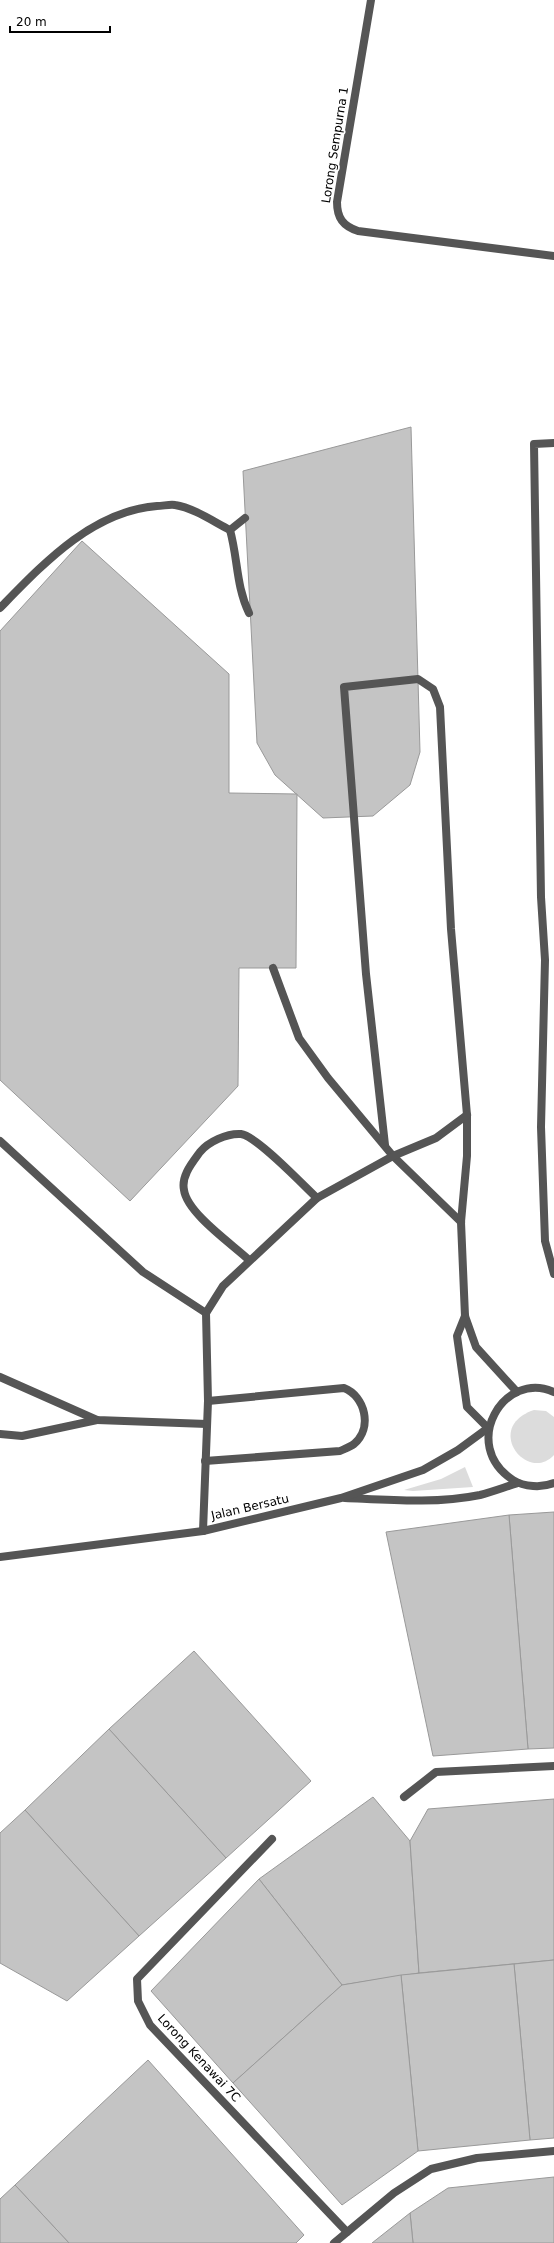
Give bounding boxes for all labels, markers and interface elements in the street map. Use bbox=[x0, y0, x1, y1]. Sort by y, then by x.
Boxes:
scale bar bbox=[10, 8, 110, 34]
text: 20 m bbox=[16, 15, 47, 29]
street label: Lorong Sempurna 1 bbox=[319, 86, 351, 204]
street label: Jalan Bersatu bbox=[209, 1491, 290, 1523]
street label: Lorong Kenawai 7C bbox=[155, 2011, 243, 2105]

